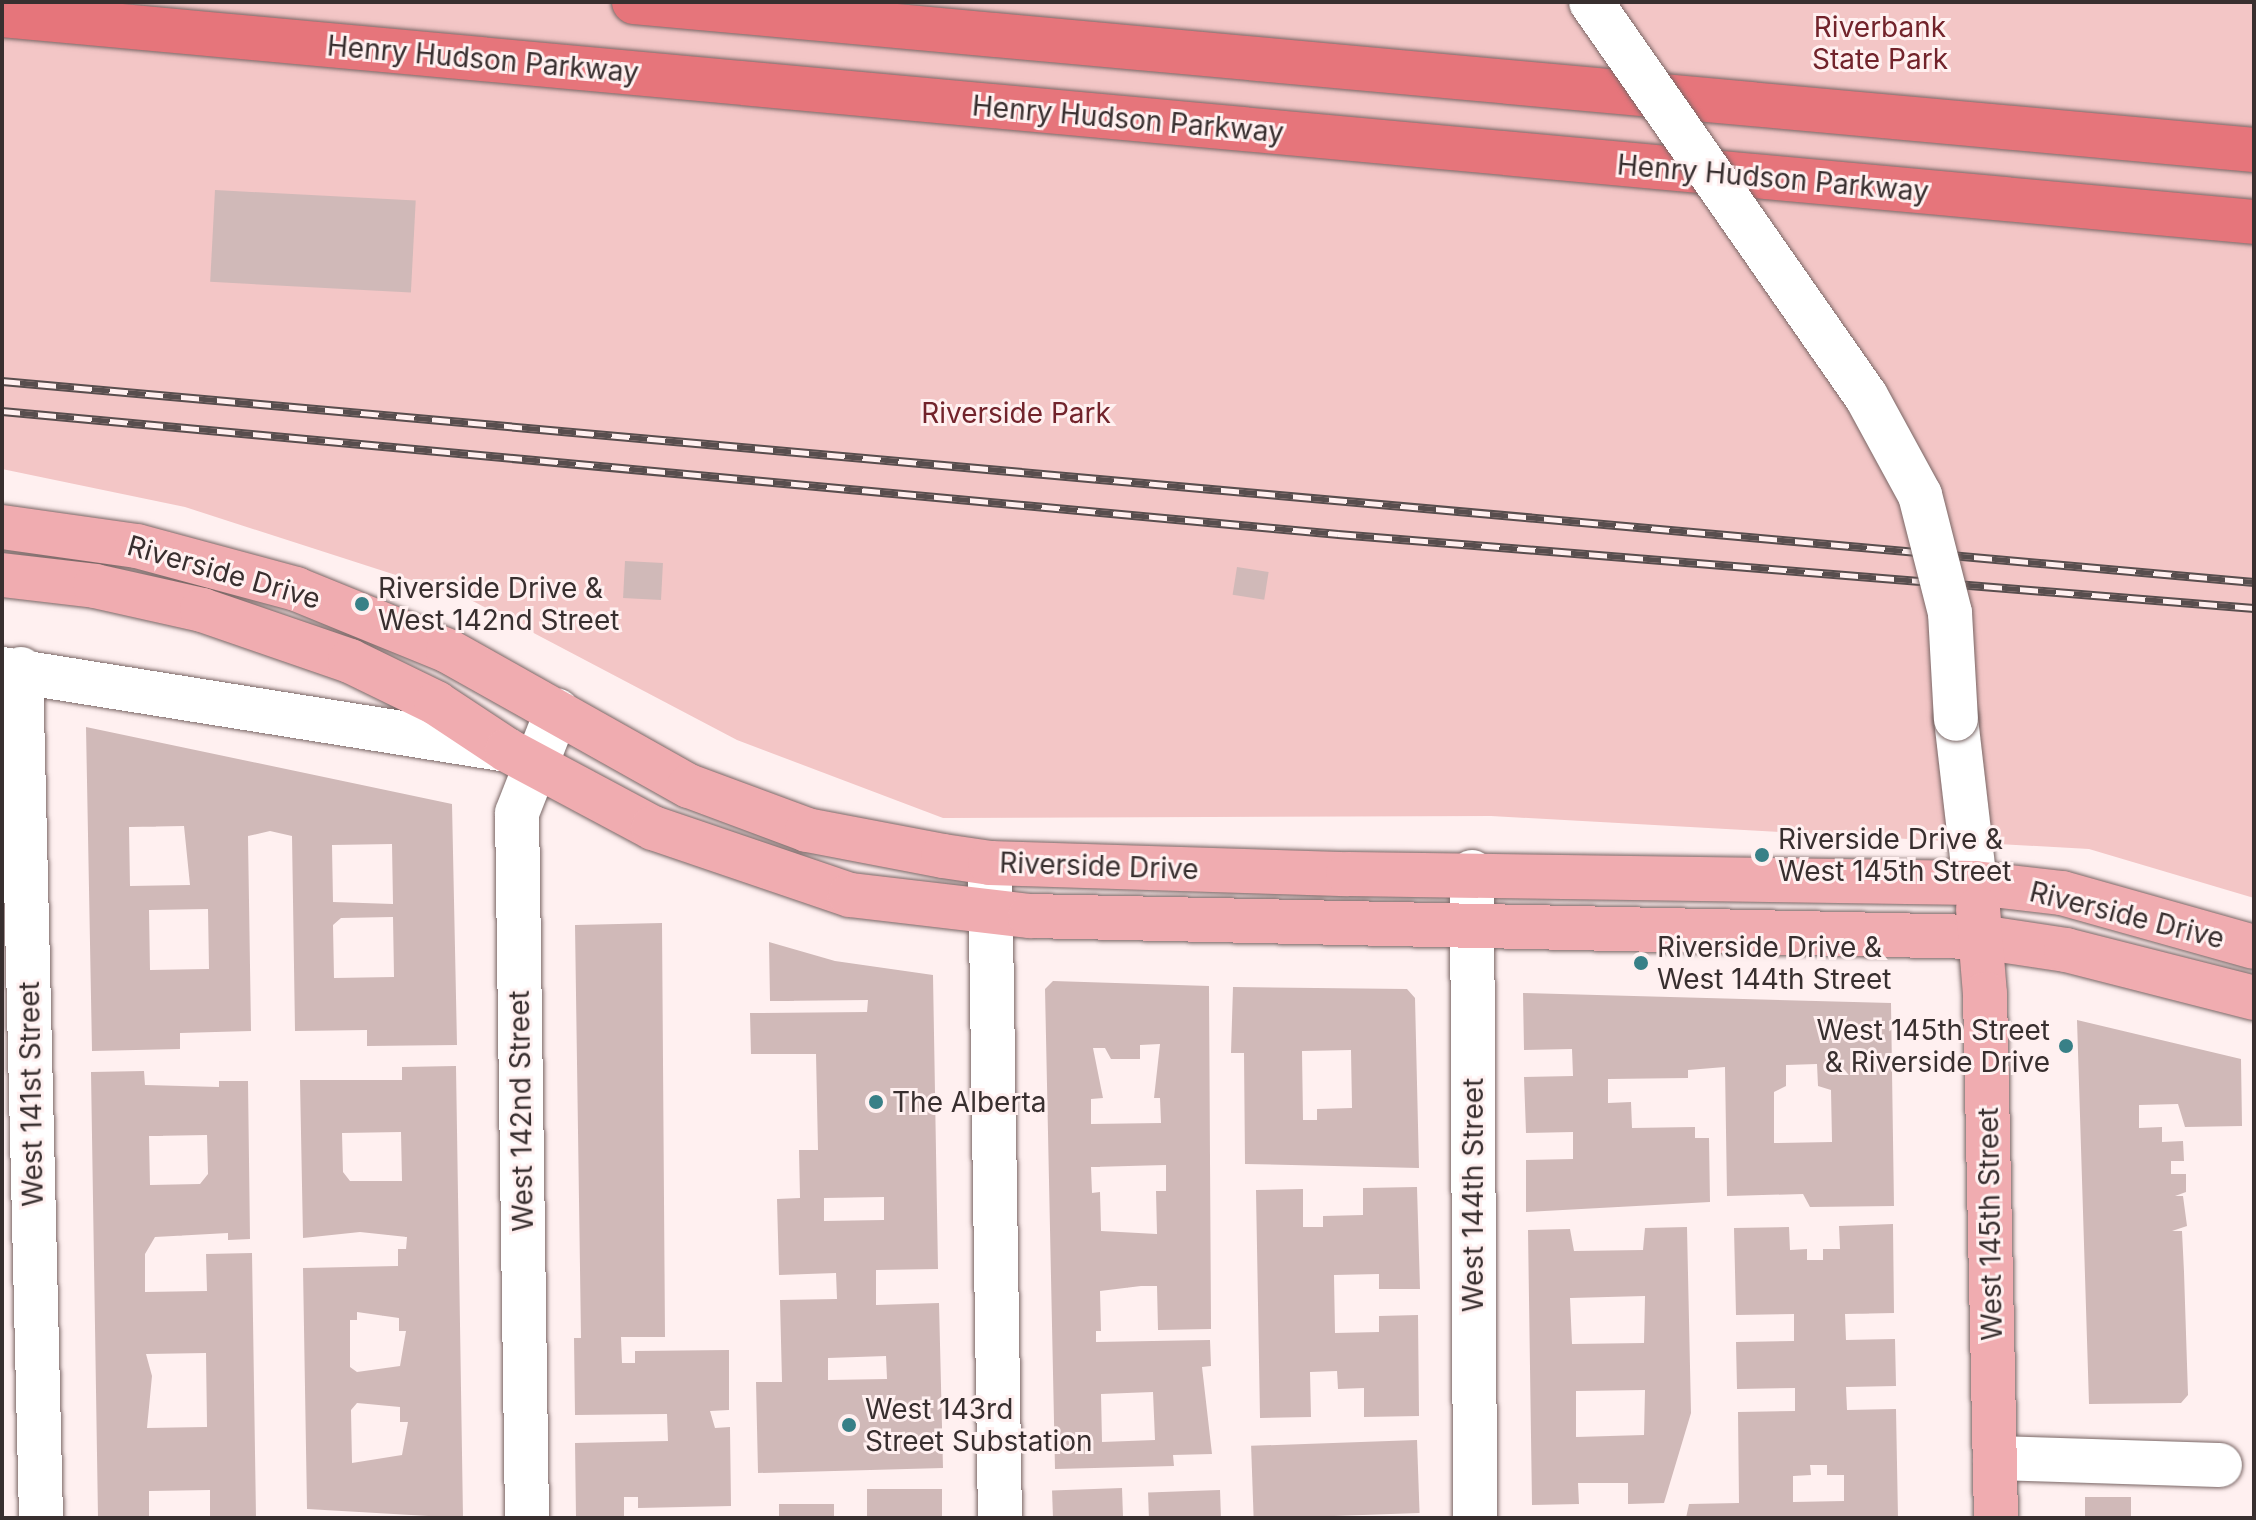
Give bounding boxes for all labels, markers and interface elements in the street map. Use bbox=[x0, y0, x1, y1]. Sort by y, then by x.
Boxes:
park label: Riverbank State Park bbox=[1812, 10, 1948, 76]
street label: Henry Hudson Parkway bbox=[326, 29, 640, 89]
street label: Henry Hudson Parkway bbox=[971, 89, 1285, 149]
street label: Henry Hudson Parkway bbox=[1616, 148, 1930, 208]
park label: Riverside Park bbox=[921, 396, 1111, 430]
street label: Riverside Drive bbox=[124, 528, 324, 616]
place label: Riverside Drive & West 142nd Street bbox=[378, 571, 619, 637]
marker: Riverside Drive & West 142nd Street bbox=[353, 595, 371, 613]
place label: Riverside Drive & West 145th Street bbox=[1778, 822, 2011, 888]
street label: Riverside Drive bbox=[999, 846, 1199, 886]
marker: Riverside Drive & West 145th Street bbox=[1753, 846, 1771, 864]
street label: Riverside Drive bbox=[2026, 875, 2228, 955]
place label: Riverside Drive & West 144th Street bbox=[1657, 930, 1891, 996]
marker: Riverside Drive & West 144th Street bbox=[1632, 954, 1650, 972]
street label: West 141st Street bbox=[12, 981, 50, 1207]
street label: West 142nd Street bbox=[502, 990, 540, 1232]
place label: West 145th Street & Riverside Drive bbox=[1817, 1013, 2050, 1079]
marker: West 145th Street & Riverside Drive bbox=[2057, 1037, 2075, 1055]
street label: West 144th Street bbox=[1456, 1078, 1490, 1312]
place label: The Alberta bbox=[892, 1085, 1046, 1119]
marker: The Alberta bbox=[867, 1093, 885, 1111]
street label: West 145th Street bbox=[1971, 1107, 2009, 1341]
place label: West 143rd Street Substation bbox=[865, 1392, 1093, 1458]
marker: West 143rd Street Substation bbox=[840, 1416, 858, 1434]

